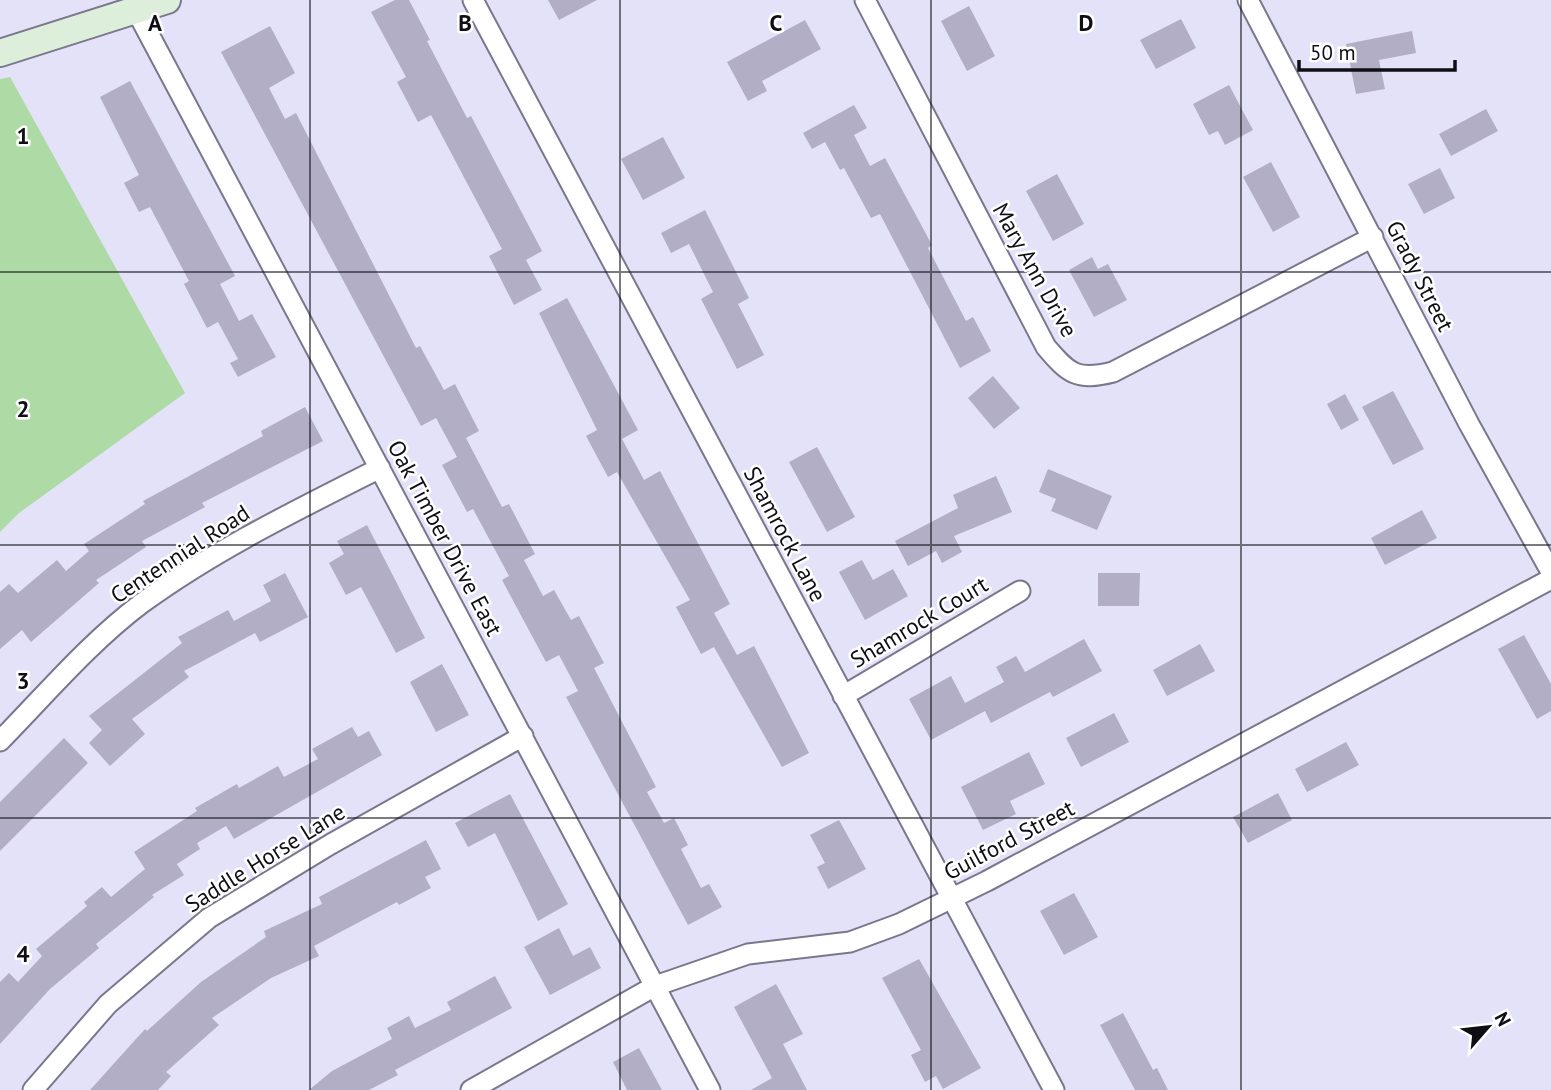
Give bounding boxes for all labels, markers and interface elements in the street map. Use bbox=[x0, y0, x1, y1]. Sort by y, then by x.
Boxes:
text: A bbox=[148, 8, 162, 37]
text: B bbox=[458, 8, 472, 37]
text: C bbox=[770, 8, 783, 37]
text: D bbox=[1079, 8, 1093, 37]
scale bar bbox=[1299, 28, 1455, 72]
text: 50 m bbox=[1310, 39, 1356, 66]
text: 1 bbox=[16, 121, 30, 150]
street label: Mary Ann Drive bbox=[987, 198, 1084, 342]
street label: Grady Street bbox=[1380, 216, 1461, 336]
text: 2 bbox=[16, 394, 30, 423]
street label: Oak Timber Drive East bbox=[382, 435, 509, 641]
street label: Shamrock Lane bbox=[738, 461, 833, 606]
street label: Centennial Road bbox=[105, 498, 255, 609]
street label: Shamrock Court bbox=[845, 569, 993, 674]
text: 3 bbox=[16, 666, 30, 695]
street label: Guilford Street bbox=[938, 793, 1079, 886]
street label: Saddle Horse Lane bbox=[179, 797, 350, 918]
text: 4 bbox=[16, 939, 30, 968]
north arrow bbox=[1453, 992, 1523, 1062]
text: N bbox=[1489, 1008, 1517, 1030]

